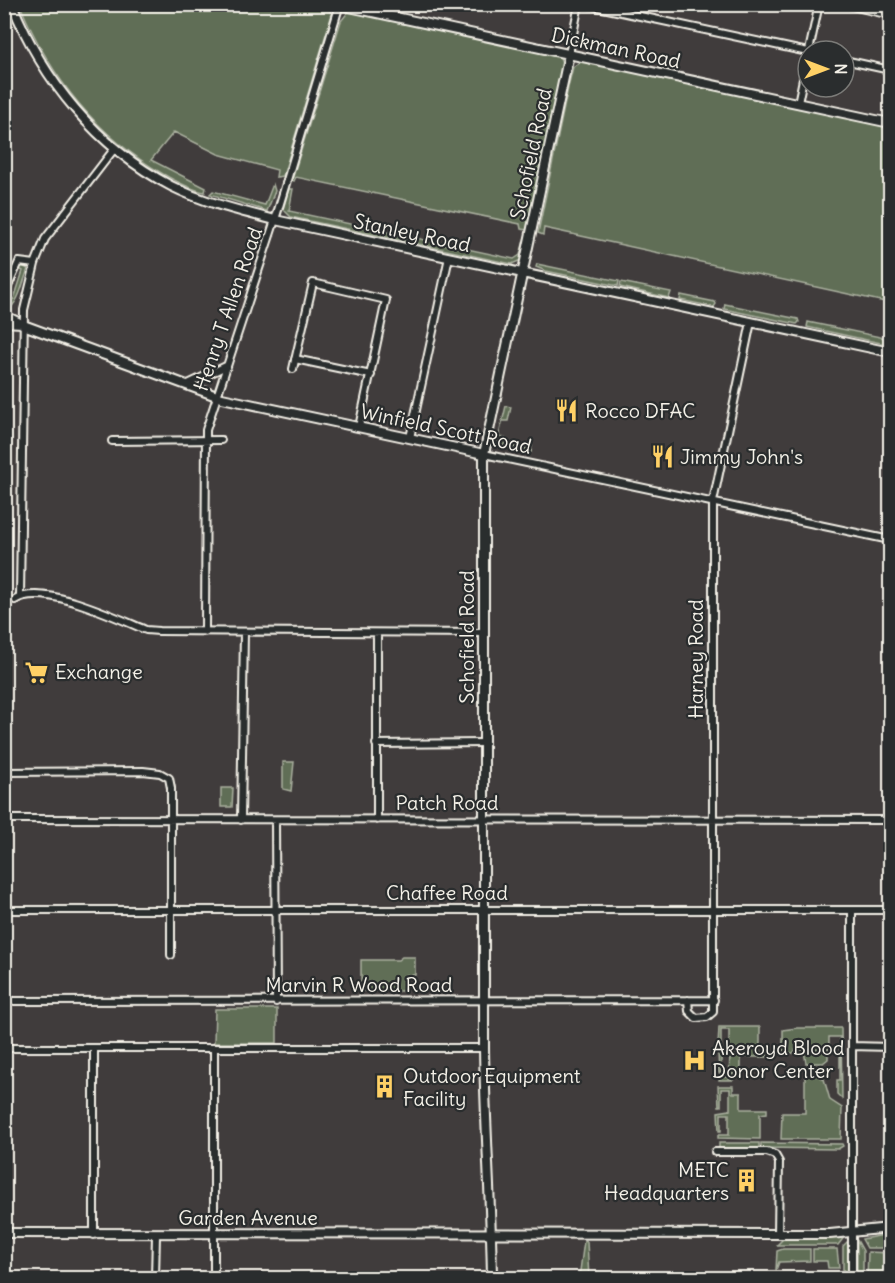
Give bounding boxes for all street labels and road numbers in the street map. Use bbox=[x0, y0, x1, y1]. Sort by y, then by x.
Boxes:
street label: Dickman Road bbox=[549, 22, 683, 73]
street label: Schofield Road bbox=[504, 86, 557, 222]
street label: Stanley Road bbox=[351, 208, 473, 257]
street label: Henry T Allen Road bbox=[188, 223, 267, 394]
street label: Winfield Scott Road bbox=[358, 398, 534, 459]
street label: Schofield Road bbox=[454, 570, 479, 704]
street label: Harney Road bbox=[683, 599, 708, 719]
street label: Patch Road bbox=[395, 790, 499, 815]
street label: Chaffee Road bbox=[386, 880, 508, 905]
street label: Marvin R Wood Road bbox=[265, 972, 453, 997]
street label: Garden Avenue bbox=[178, 1205, 318, 1230]

